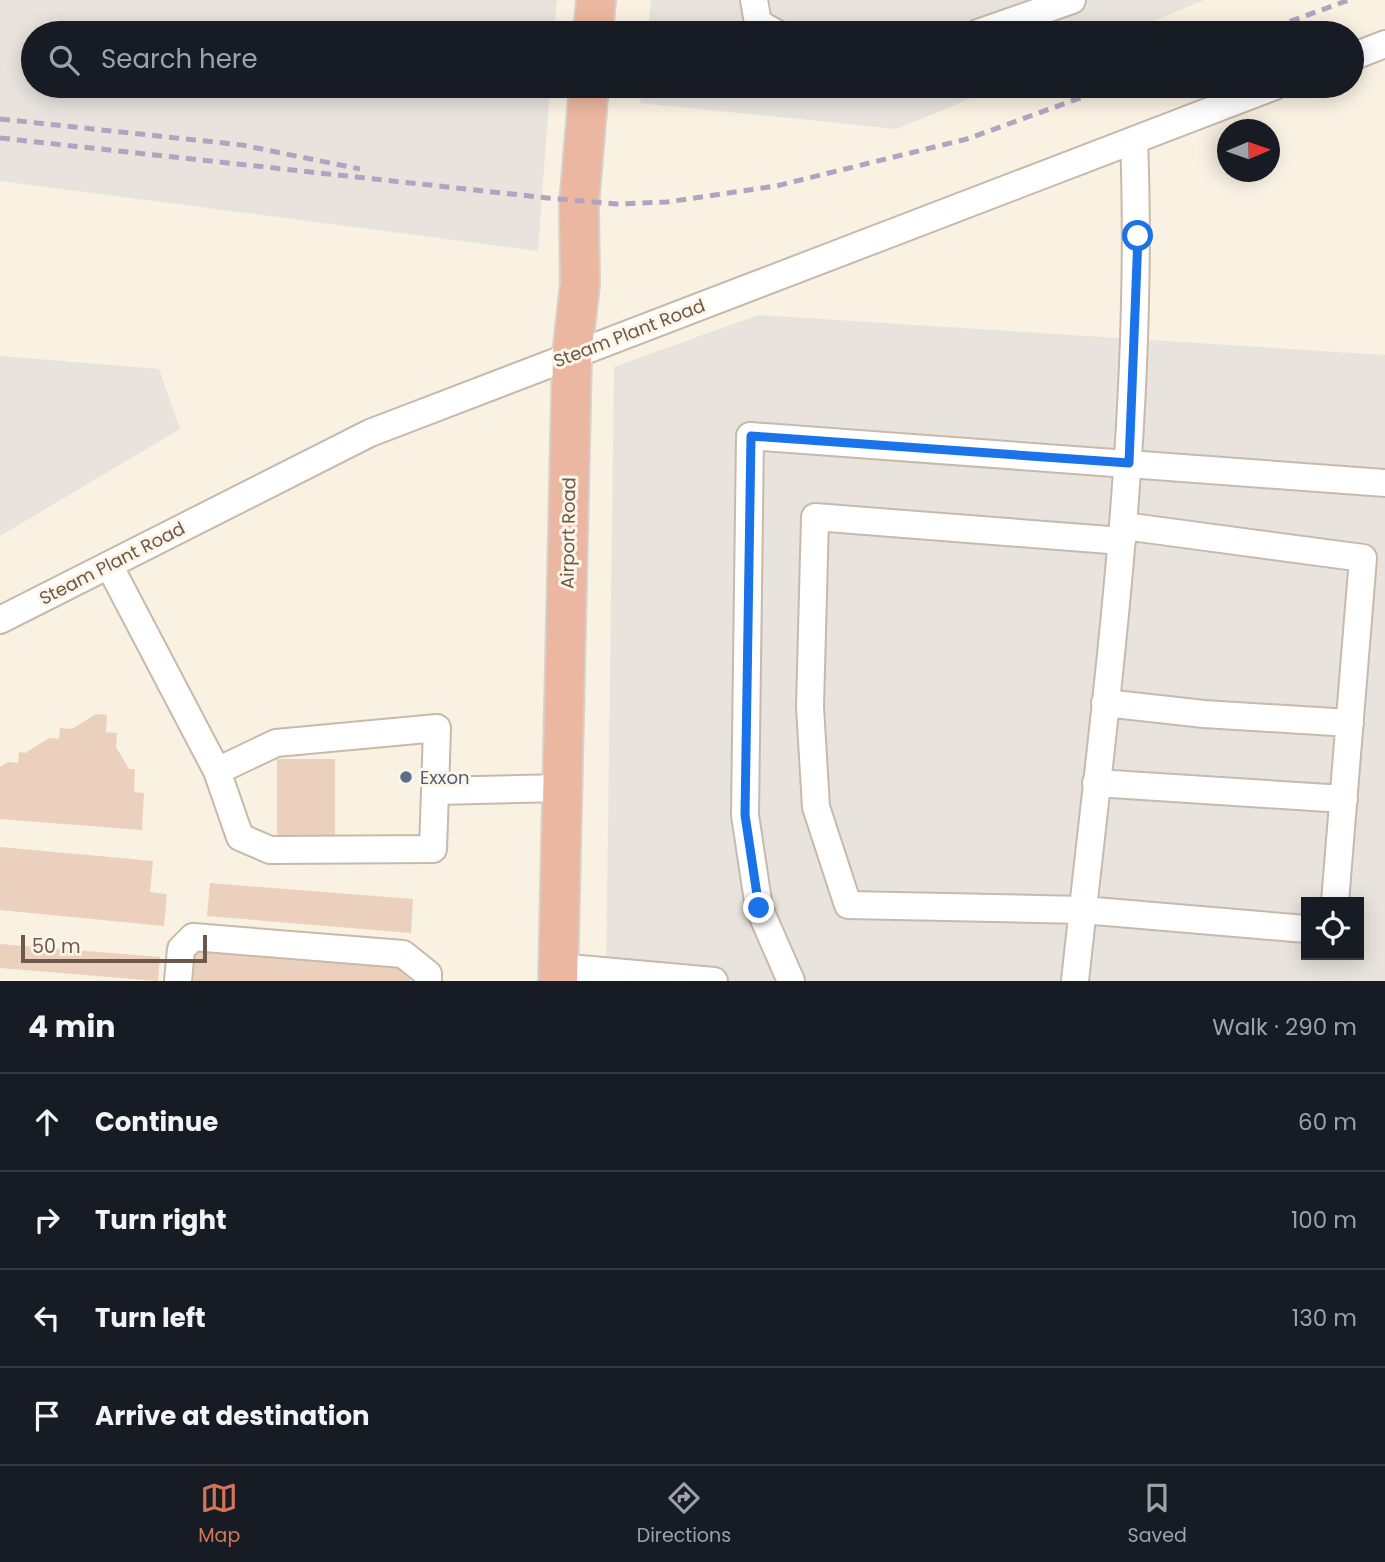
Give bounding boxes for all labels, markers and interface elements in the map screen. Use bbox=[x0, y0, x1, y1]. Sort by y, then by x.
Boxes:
search box bbox=[21, 21, 1364, 98]
icon: search bbox=[45, 41, 83, 79]
text: Search here bbox=[101, 41, 258, 77]
north arrow bbox=[1217, 119, 1280, 182]
route start bbox=[1122, 220, 1153, 251]
street label: Steam Plant Road bbox=[550, 293, 708, 373]
street label: Airport Road bbox=[555, 477, 581, 589]
street label: Steam Plant Road bbox=[35, 515, 189, 611]
place label: Exxon bbox=[420, 765, 470, 790]
marker: Exxon bbox=[398, 769, 414, 785]
route end bbox=[743, 892, 774, 923]
map controls bbox=[1301, 897, 1364, 960]
button: locate bbox=[1301, 897, 1364, 960]
scale bar bbox=[21, 932, 206, 964]
text: 50 m bbox=[32, 933, 81, 960]
text: 4 min bbox=[28, 1005, 116, 1048]
text: Walk · 290 m bbox=[1212, 1011, 1357, 1043]
icon: ahead bbox=[28, 1103, 66, 1141]
text: Continue bbox=[95, 1104, 218, 1140]
text: 60 m bbox=[1298, 1106, 1357, 1138]
icon: right bbox=[28, 1201, 66, 1239]
text: Turn right bbox=[95, 1202, 227, 1238]
text: 100 m bbox=[1291, 1204, 1357, 1236]
icon: left bbox=[28, 1299, 66, 1337]
text: Turn left bbox=[95, 1300, 206, 1336]
text: 130 m bbox=[1292, 1302, 1357, 1334]
icon: arrive bbox=[28, 1397, 66, 1435]
text: Arrive at destination bbox=[95, 1398, 370, 1434]
tab: Map bbox=[198, 1479, 240, 1550]
tab: Directions bbox=[637, 1479, 731, 1550]
tab: Saved bbox=[1128, 1479, 1187, 1550]

